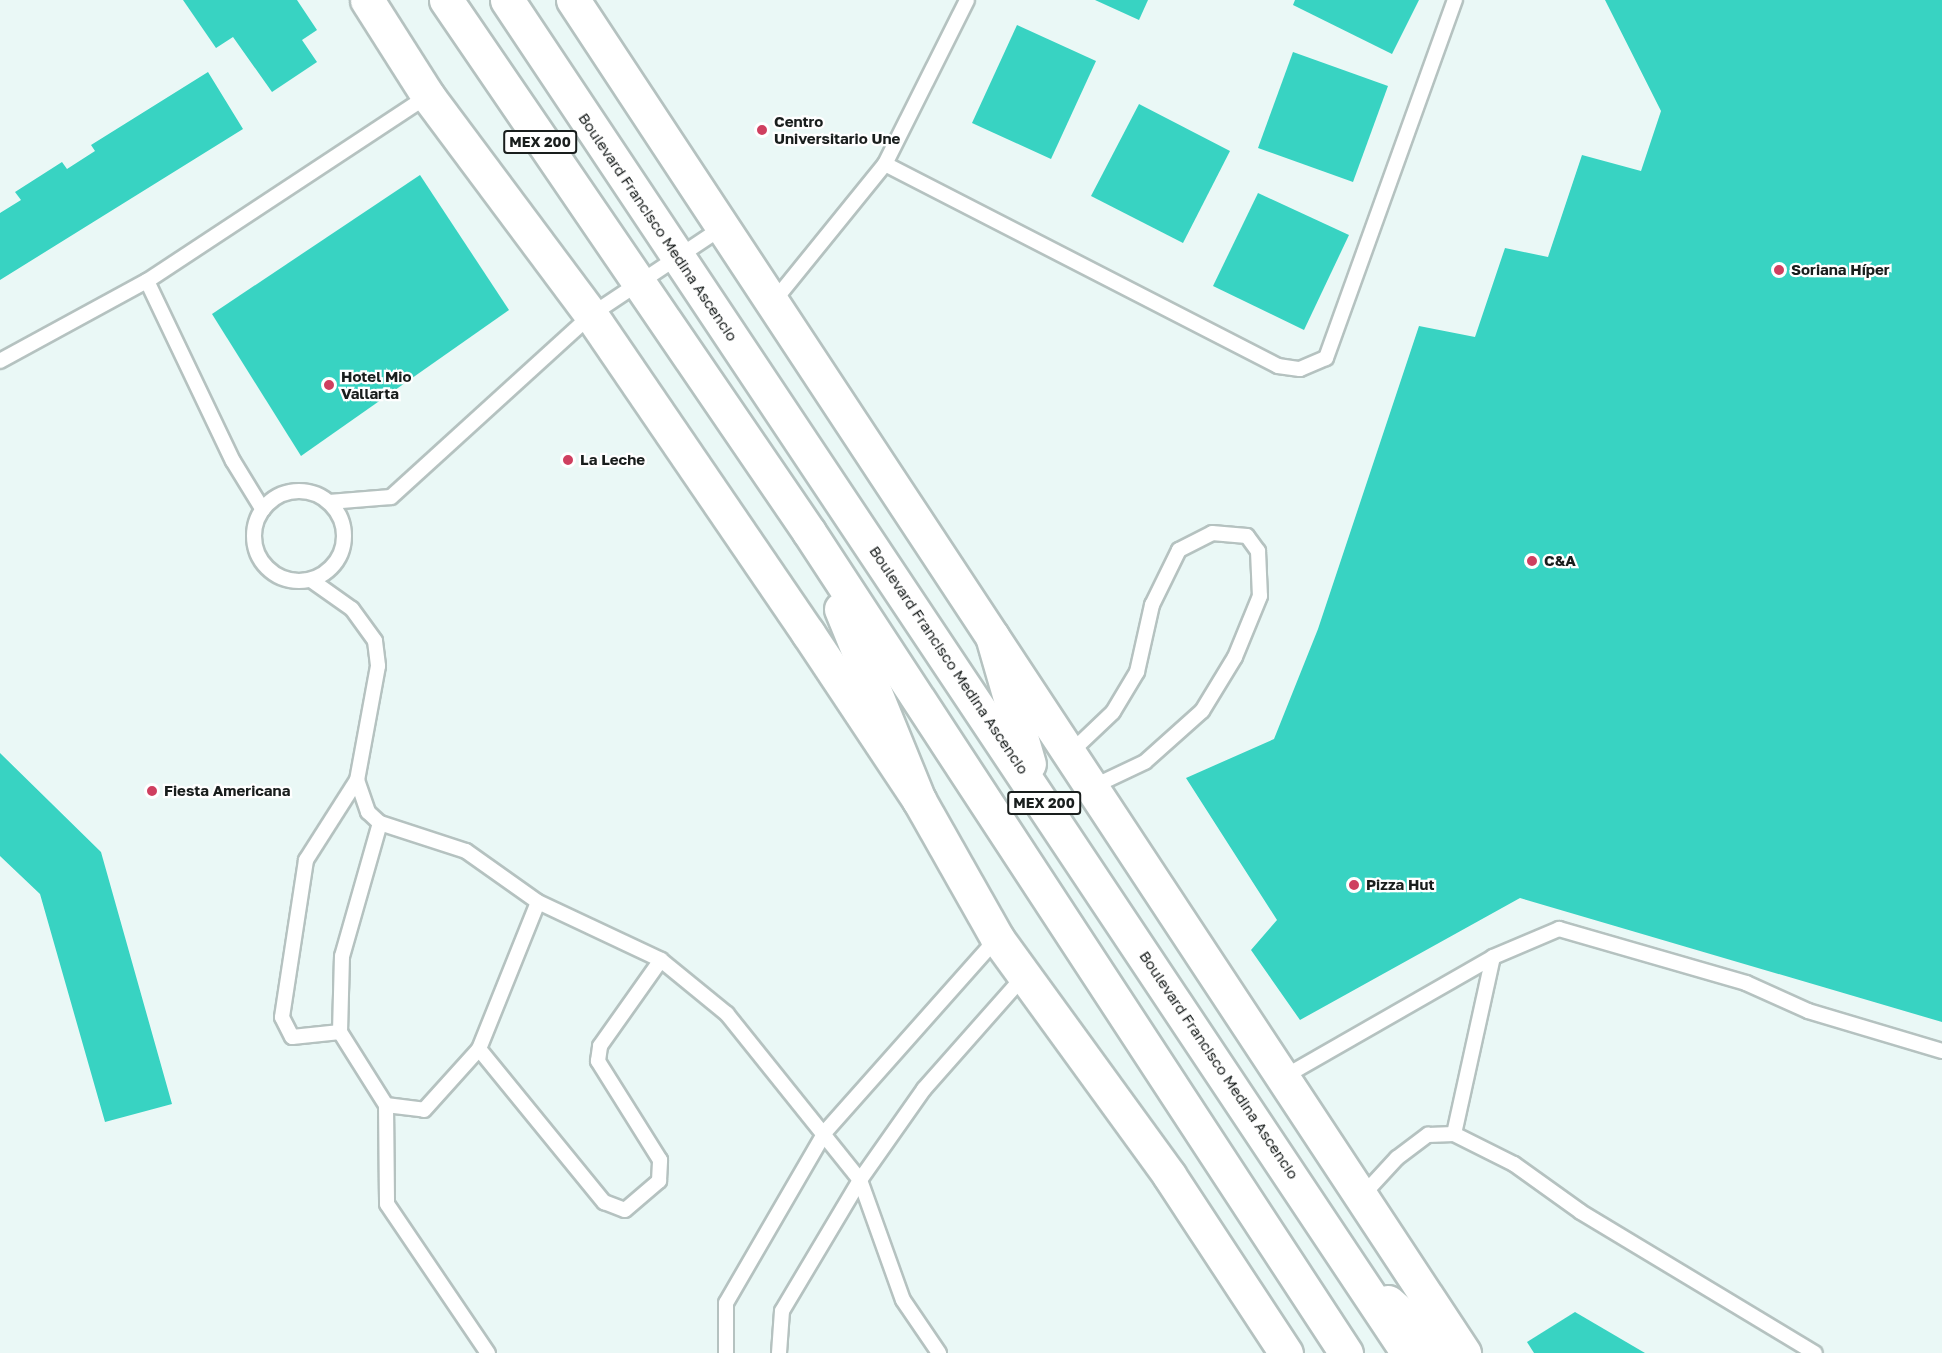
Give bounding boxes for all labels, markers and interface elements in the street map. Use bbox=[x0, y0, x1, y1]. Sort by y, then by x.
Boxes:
street label: Boulevard Francisco Medina Ascencio bbox=[575, 110, 741, 344]
place label: Centro Universitario Une bbox=[774, 112, 900, 147]
marker: Centro Universitario Une bbox=[755, 123, 769, 137]
road number: MEX 200 bbox=[502, 131, 578, 153]
place label: Soriana Híper bbox=[1791, 261, 1890, 279]
marker: Soriana Híper bbox=[1772, 263, 1786, 277]
place label: Hotel Mio Vallarta bbox=[341, 367, 411, 402]
marker: Hotel Mio Vallarta bbox=[322, 378, 336, 392]
place label: La Leche bbox=[580, 451, 645, 469]
marker: La Leche bbox=[561, 453, 575, 467]
street label: Boulevard Francisco Medina Ascencio bbox=[866, 543, 1032, 777]
place label: C&A bbox=[1544, 552, 1576, 570]
marker: C&A bbox=[1525, 554, 1539, 568]
place label: Fiesta Americana bbox=[164, 782, 290, 800]
marker: Fiesta Americana bbox=[145, 784, 159, 798]
road number: MEX 200 bbox=[1006, 792, 1082, 814]
place label: Pizza Hut bbox=[1366, 876, 1434, 894]
marker: Pizza Hut bbox=[1347, 878, 1361, 892]
street label: Boulevard Francisco Medina Ascencio bbox=[1136, 948, 1302, 1182]

